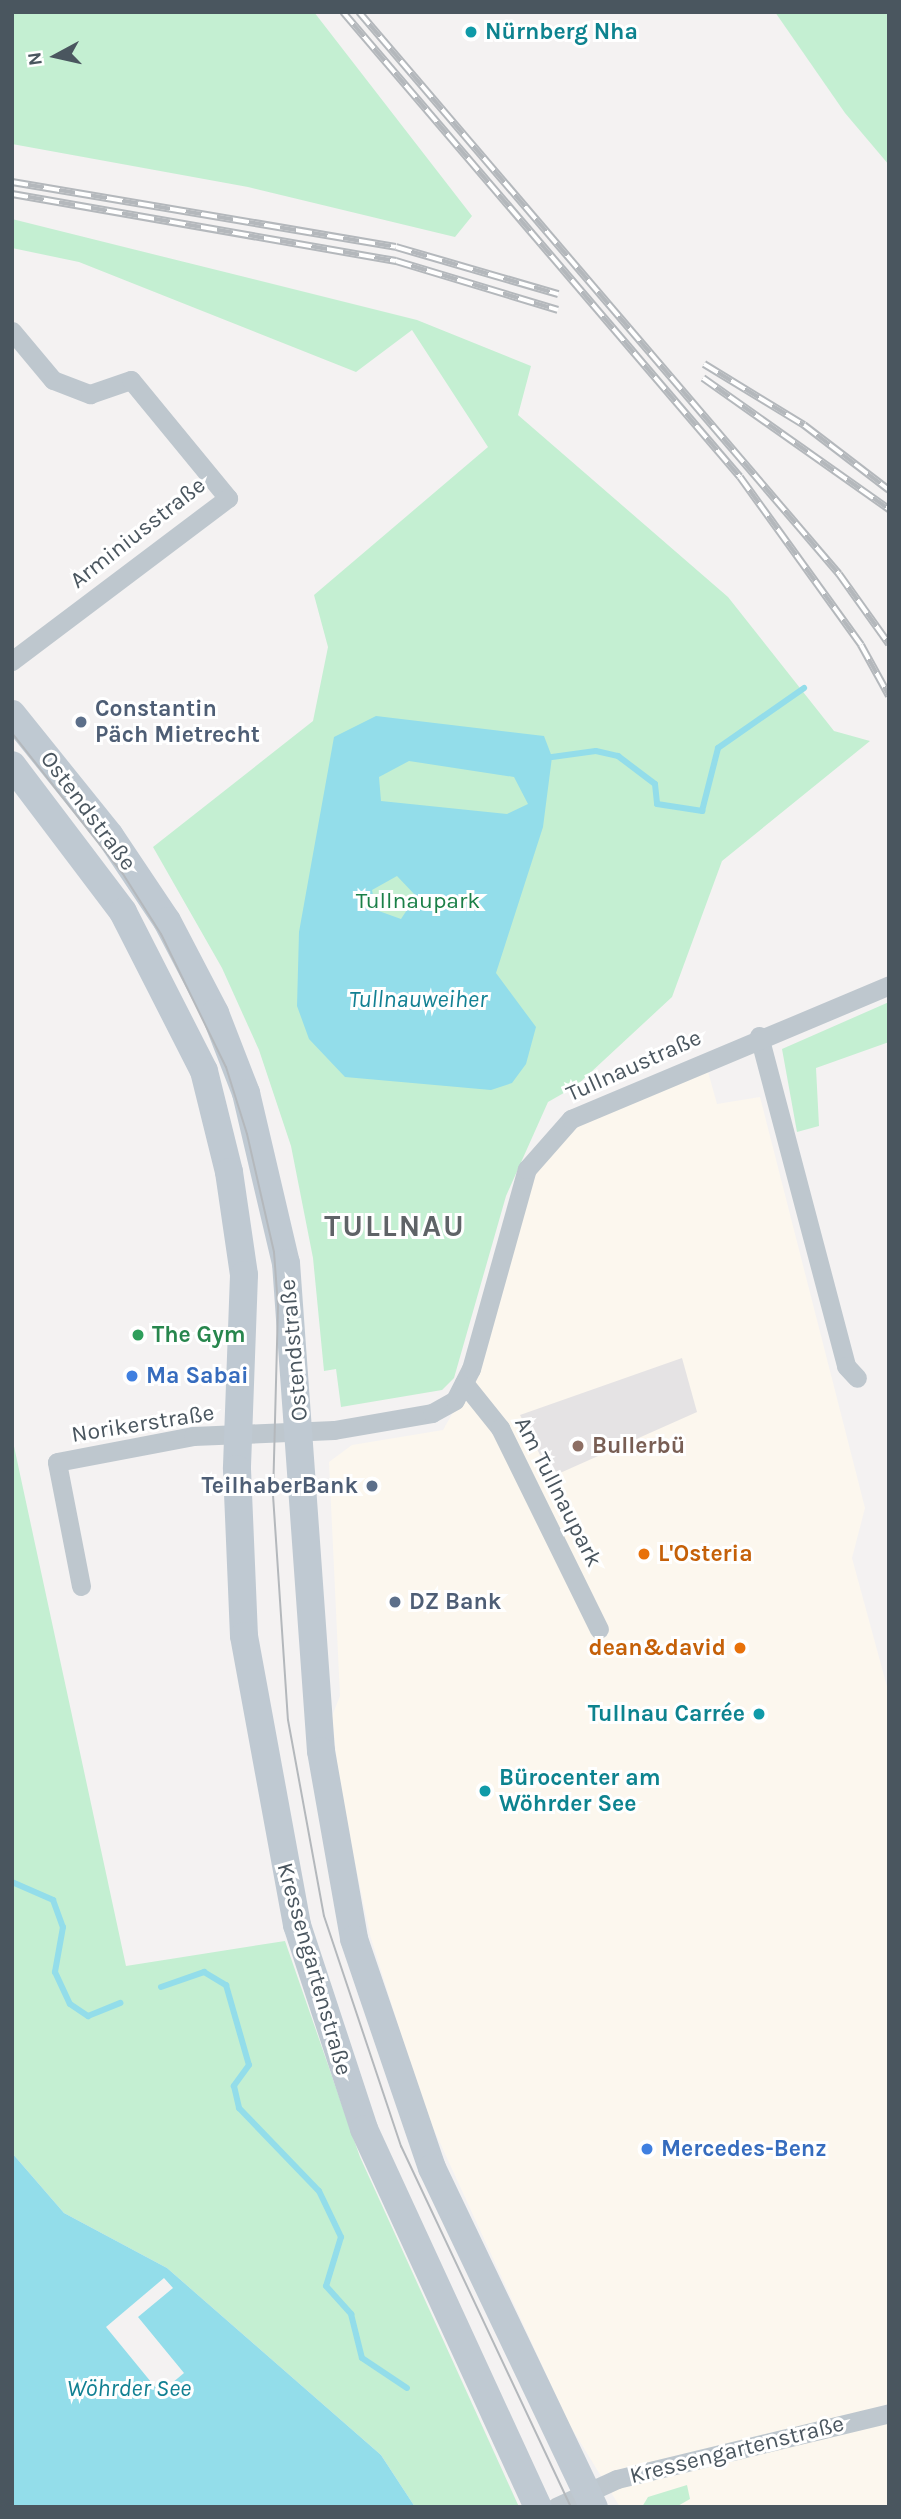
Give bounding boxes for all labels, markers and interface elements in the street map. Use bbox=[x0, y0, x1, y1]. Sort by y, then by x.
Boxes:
place label: Nürnberg Nha bbox=[485, 18, 638, 46]
north arrow bbox=[21, 21, 91, 91]
marker: Nürnberg Nha bbox=[463, 24, 479, 40]
text: N bbox=[23, 51, 47, 67]
street label: Arminiusstraße bbox=[65, 472, 211, 594]
place label: Constantin Päch Mietrecht bbox=[95, 695, 260, 749]
marker: Constantin Päch Mietrecht bbox=[73, 714, 89, 730]
street label: Ostendstraße bbox=[34, 746, 142, 876]
park label: Tullnaupark bbox=[356, 887, 480, 915]
water label: Tullnauweiher bbox=[349, 986, 487, 1014]
street label: Tullnaustraße bbox=[562, 1024, 706, 1108]
district label: TULLNAU bbox=[325, 1208, 465, 1244]
street label: Ostendstraße bbox=[274, 1278, 314, 1422]
place label: The Gym bbox=[152, 1321, 246, 1349]
marker: The Gym bbox=[130, 1327, 146, 1343]
place label: Ma Sabai bbox=[146, 1362, 249, 1390]
marker: Ma Sabai bbox=[124, 1368, 140, 1384]
street label: Norikerstraße bbox=[70, 1399, 216, 1449]
street label: Am Tullnaupark bbox=[508, 1412, 608, 1572]
place label: Bullerbü bbox=[592, 1432, 685, 1460]
marker: Bullerbü bbox=[570, 1438, 586, 1454]
place label: TeilhaberBank bbox=[202, 1472, 358, 1500]
marker: TeilhaberBank bbox=[364, 1478, 380, 1494]
place label: L'Osteria bbox=[658, 1540, 753, 1568]
marker: L'Osteria bbox=[636, 1546, 652, 1562]
place label: DZ Bank bbox=[409, 1588, 501, 1616]
marker: DZ Bank bbox=[387, 1594, 403, 1610]
place label: dean&david bbox=[589, 1634, 726, 1662]
marker: dean&david bbox=[732, 1640, 748, 1656]
place label: Tullnau Carrée bbox=[588, 1700, 745, 1728]
marker: Tullnau Carrée bbox=[751, 1706, 767, 1722]
place label: Bürocenter am Wöhrder See bbox=[499, 1764, 660, 1818]
marker: Bürocenter am Wöhrder See bbox=[477, 1783, 493, 1799]
street label: Kressengartenstraße bbox=[270, 1860, 358, 2078]
place label: Mercedes-Benz bbox=[661, 2135, 827, 2163]
marker: Mercedes-Benz bbox=[639, 2141, 655, 2157]
water label: Wöhrder See bbox=[67, 2375, 191, 2403]
street label: Kressengartenstraße bbox=[627, 2410, 847, 2490]

